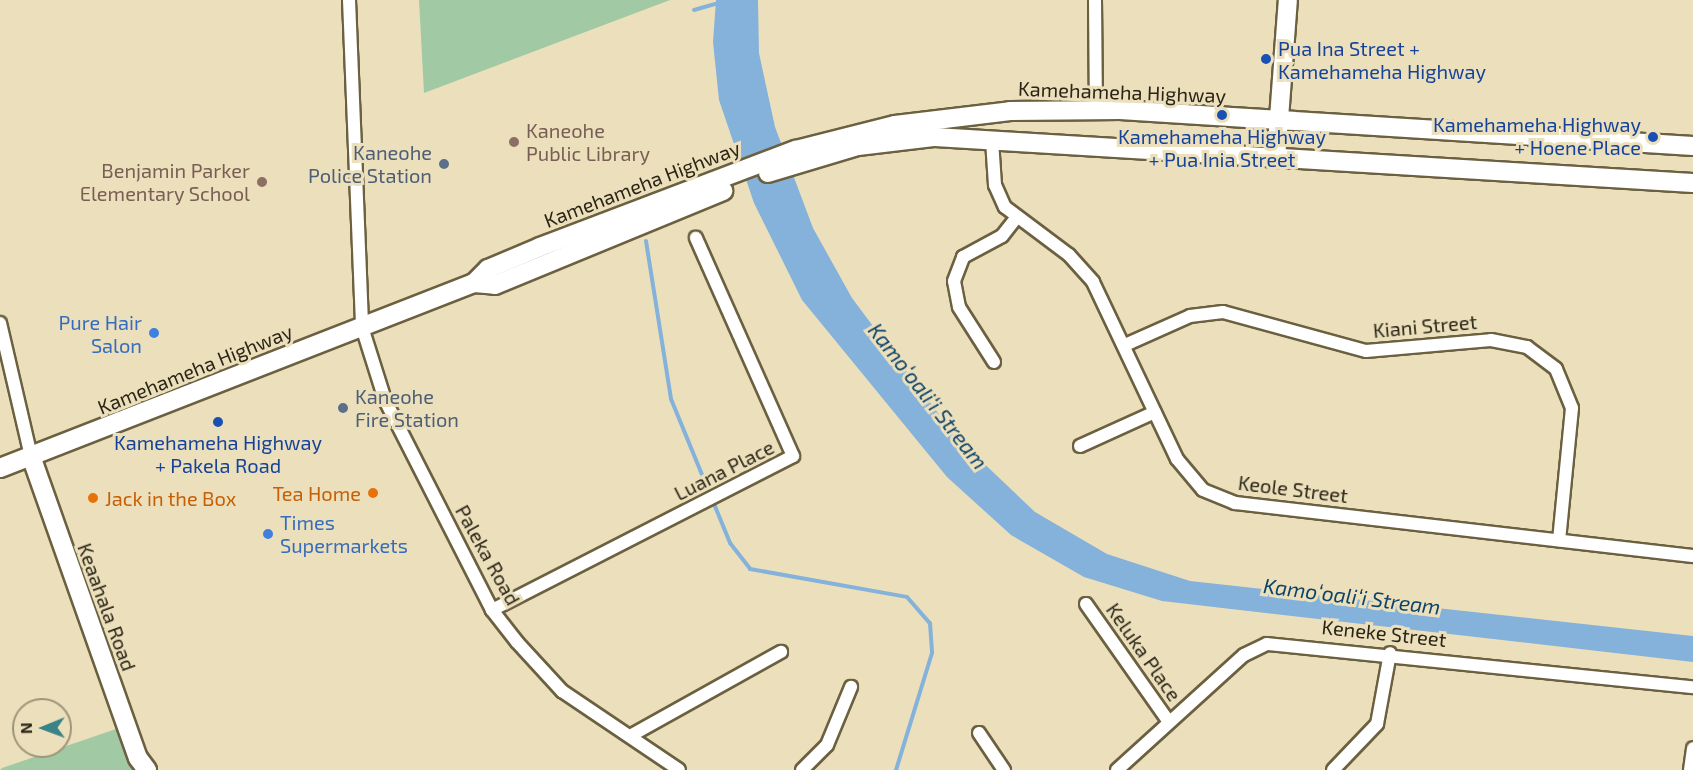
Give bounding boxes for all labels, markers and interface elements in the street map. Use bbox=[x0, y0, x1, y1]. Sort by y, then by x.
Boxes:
place label: Pua Ina Street + Kamehameha Highway bbox=[1278, 36, 1486, 83]
marker: Pua Ina Street + Kamehameha Highway bbox=[1259, 52, 1273, 66]
street label: Kamehameha Highway bbox=[1018, 76, 1226, 108]
marker: Kamehameha Highway + Pua Inia Street bbox=[1215, 108, 1229, 122]
place label: Kamehameha Highway + Hoene Place bbox=[1433, 113, 1641, 160]
place label: Kaneohe Public Library bbox=[526, 118, 650, 165]
place label: Kamehameha Highway + Pua Inia Street bbox=[1118, 124, 1326, 171]
marker: Kamehameha Highway + Hoene Place bbox=[1646, 130, 1660, 144]
marker: Kaneohe Public Library bbox=[507, 135, 521, 149]
street label: Kamehameha Highway bbox=[541, 136, 743, 232]
place label: Kaneohe Police Station bbox=[308, 140, 432, 187]
marker: Kaneohe Police Station bbox=[437, 157, 451, 171]
place label: Benjamin Parker Elementary School bbox=[79, 158, 250, 205]
marker: Benjamin Parker Elementary School bbox=[255, 175, 269, 189]
street label: Kiani Street bbox=[1372, 309, 1478, 343]
place label: Pure Hair Salon bbox=[59, 310, 142, 357]
water label: Kamoʻoaliʻi Stream bbox=[863, 318, 993, 474]
street label: Kamehameha Highway bbox=[94, 319, 296, 419]
marker: Pure Hair Salon bbox=[147, 326, 161, 340]
place label: Kaneohe Fire Station bbox=[355, 384, 459, 431]
marker: Kaneohe Fire Station bbox=[336, 401, 350, 415]
marker: Kamehameha Highway + Pakela Road bbox=[211, 415, 225, 429]
place label: Kamehameha Highway + Pakela Road bbox=[114, 431, 322, 478]
street label: Luana Place bbox=[670, 435, 778, 505]
street label: Keole Street bbox=[1237, 470, 1349, 508]
place label: Tea Home bbox=[272, 481, 361, 505]
place label: Jack in the Box bbox=[105, 486, 237, 510]
marker: Tea Home bbox=[366, 486, 380, 500]
marker: Jack in the Box bbox=[86, 491, 100, 505]
street label: Paleka Road bbox=[451, 501, 525, 609]
place label: Times Supermarkets bbox=[280, 510, 408, 557]
marker: Times Supermarkets bbox=[261, 527, 275, 541]
street label: Keaahala Road bbox=[73, 540, 141, 674]
water label: Kamoʻoaliʻi Stream bbox=[1262, 573, 1442, 619]
street label: Keluka Place bbox=[1101, 598, 1187, 706]
street label: Keneke Street bbox=[1320, 615, 1448, 651]
north arrow bbox=[12, 698, 72, 758]
text: N bbox=[16, 722, 35, 734]

